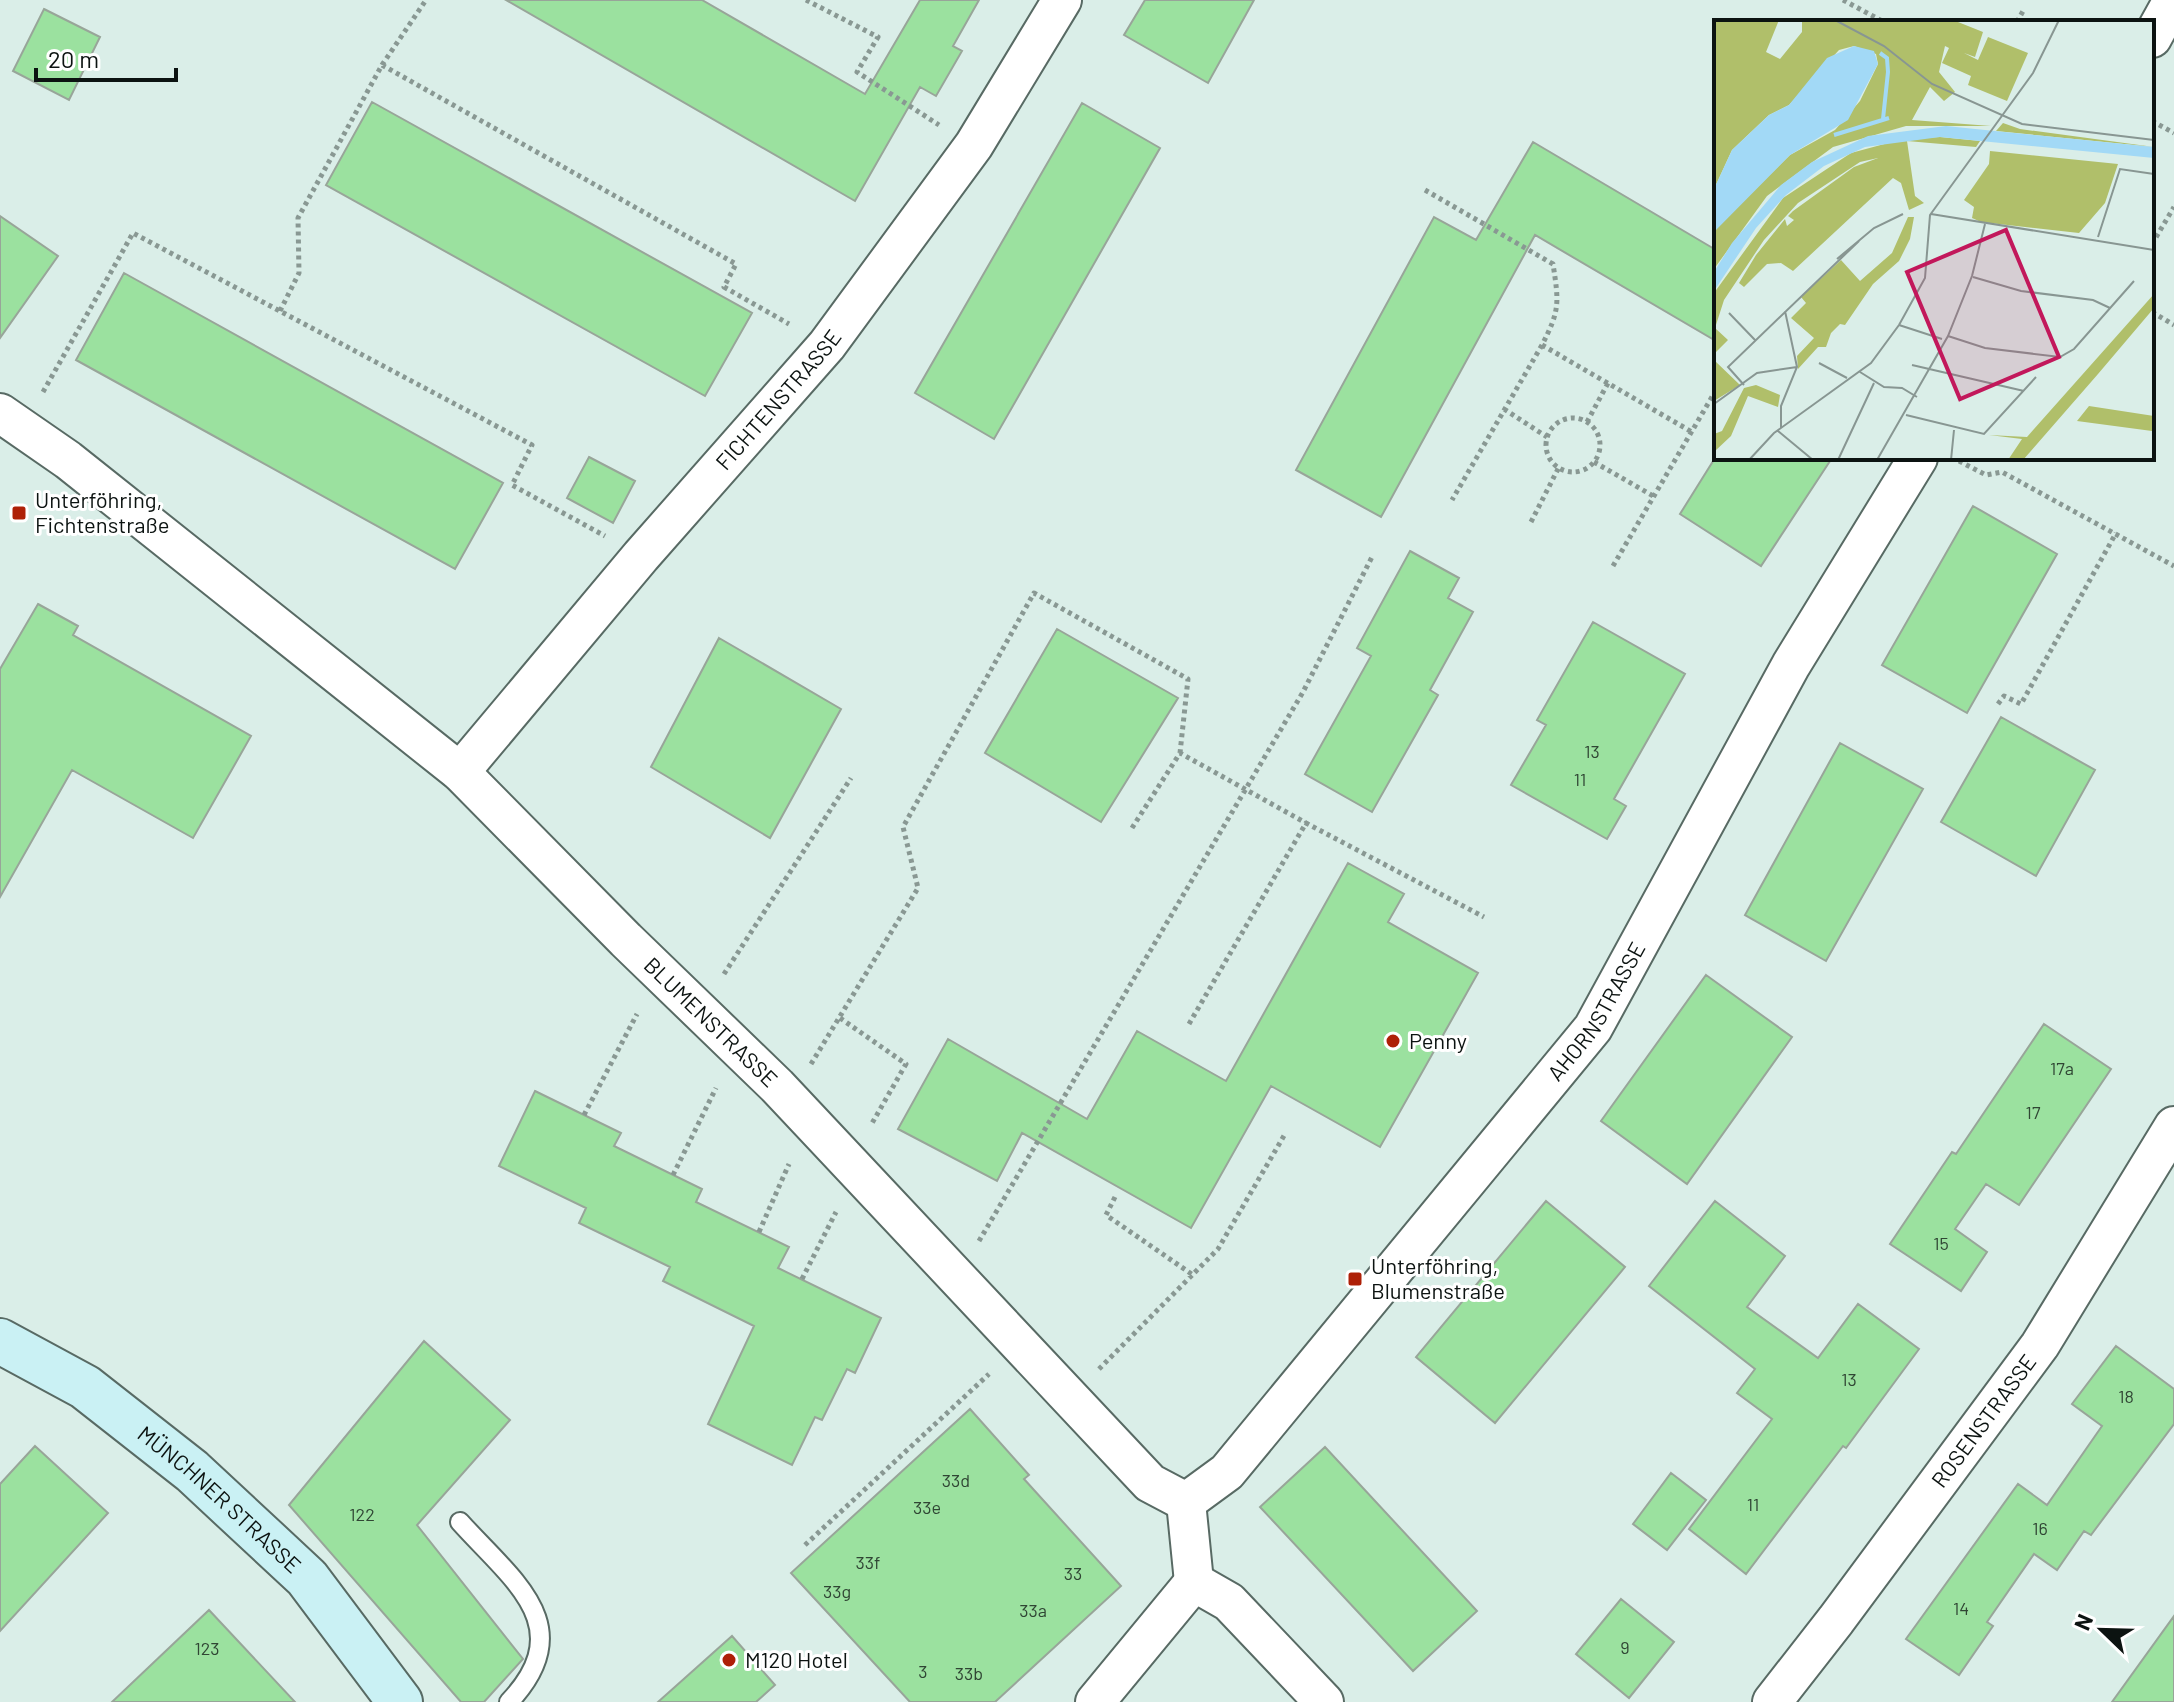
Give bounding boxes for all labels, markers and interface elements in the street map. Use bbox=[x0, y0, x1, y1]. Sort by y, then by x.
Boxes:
inset map bbox=[1714, 20, 2154, 460]
scale bar bbox=[36, 32, 176, 82]
text: 20 m bbox=[48, 44, 99, 73]
street label: FICHTENSTRASSE bbox=[709, 324, 846, 474]
place label: Unterföhring, Fichtenstraße bbox=[35, 486, 169, 537]
marker: Unterföhring, Fichtenstraße bbox=[10, 504, 28, 522]
house number: 13 bbox=[1584, 740, 1600, 762]
house number: 11 bbox=[1574, 768, 1586, 790]
street label: AHORNSTRASSE bbox=[1541, 937, 1650, 1085]
street label: BLUMENSTRASSE bbox=[640, 951, 784, 1092]
place label: Penny bbox=[1409, 1027, 1467, 1053]
marker: Penny bbox=[1384, 1032, 1402, 1050]
house number: 17a bbox=[2050, 1057, 2074, 1079]
house number: 17 bbox=[2026, 1101, 2041, 1123]
house number: 15 bbox=[1933, 1232, 1949, 1254]
place label: Unterföhring, Blumenstraße bbox=[1371, 1252, 1505, 1303]
marker: Unterföhring, Blumenstraße bbox=[1346, 1270, 1364, 1288]
street label: ROSENSTRASSE bbox=[1925, 1349, 2041, 1492]
house number: 13 bbox=[1841, 1368, 1857, 1390]
house number: 18 bbox=[2118, 1385, 2134, 1407]
street label: MÜNCHNER STRASSE bbox=[133, 1420, 307, 1578]
house number: 33d bbox=[942, 1469, 970, 1491]
house number: 11 bbox=[1747, 1493, 1759, 1515]
house number: 33e bbox=[913, 1496, 941, 1518]
house number: 122 bbox=[349, 1503, 375, 1525]
house number: 16 bbox=[2032, 1517, 2048, 1539]
house number: 33f bbox=[856, 1551, 880, 1573]
house number: 33 bbox=[1064, 1562, 1082, 1584]
house number: 33g bbox=[823, 1580, 851, 1602]
north arrow bbox=[2062, 1590, 2142, 1670]
house number: 14 bbox=[1953, 1597, 1969, 1619]
house number: 33a bbox=[1019, 1599, 1047, 1621]
text: N bbox=[2068, 1610, 2097, 1634]
house number: 9 bbox=[1620, 1636, 1630, 1658]
house number: 123 bbox=[194, 1637, 220, 1659]
place label: M120 Hotel bbox=[745, 1646, 848, 1672]
marker: M120 Hotel bbox=[720, 1651, 738, 1669]
house number: 3 bbox=[918, 1660, 928, 1682]
house number: 33b bbox=[955, 1662, 983, 1684]

